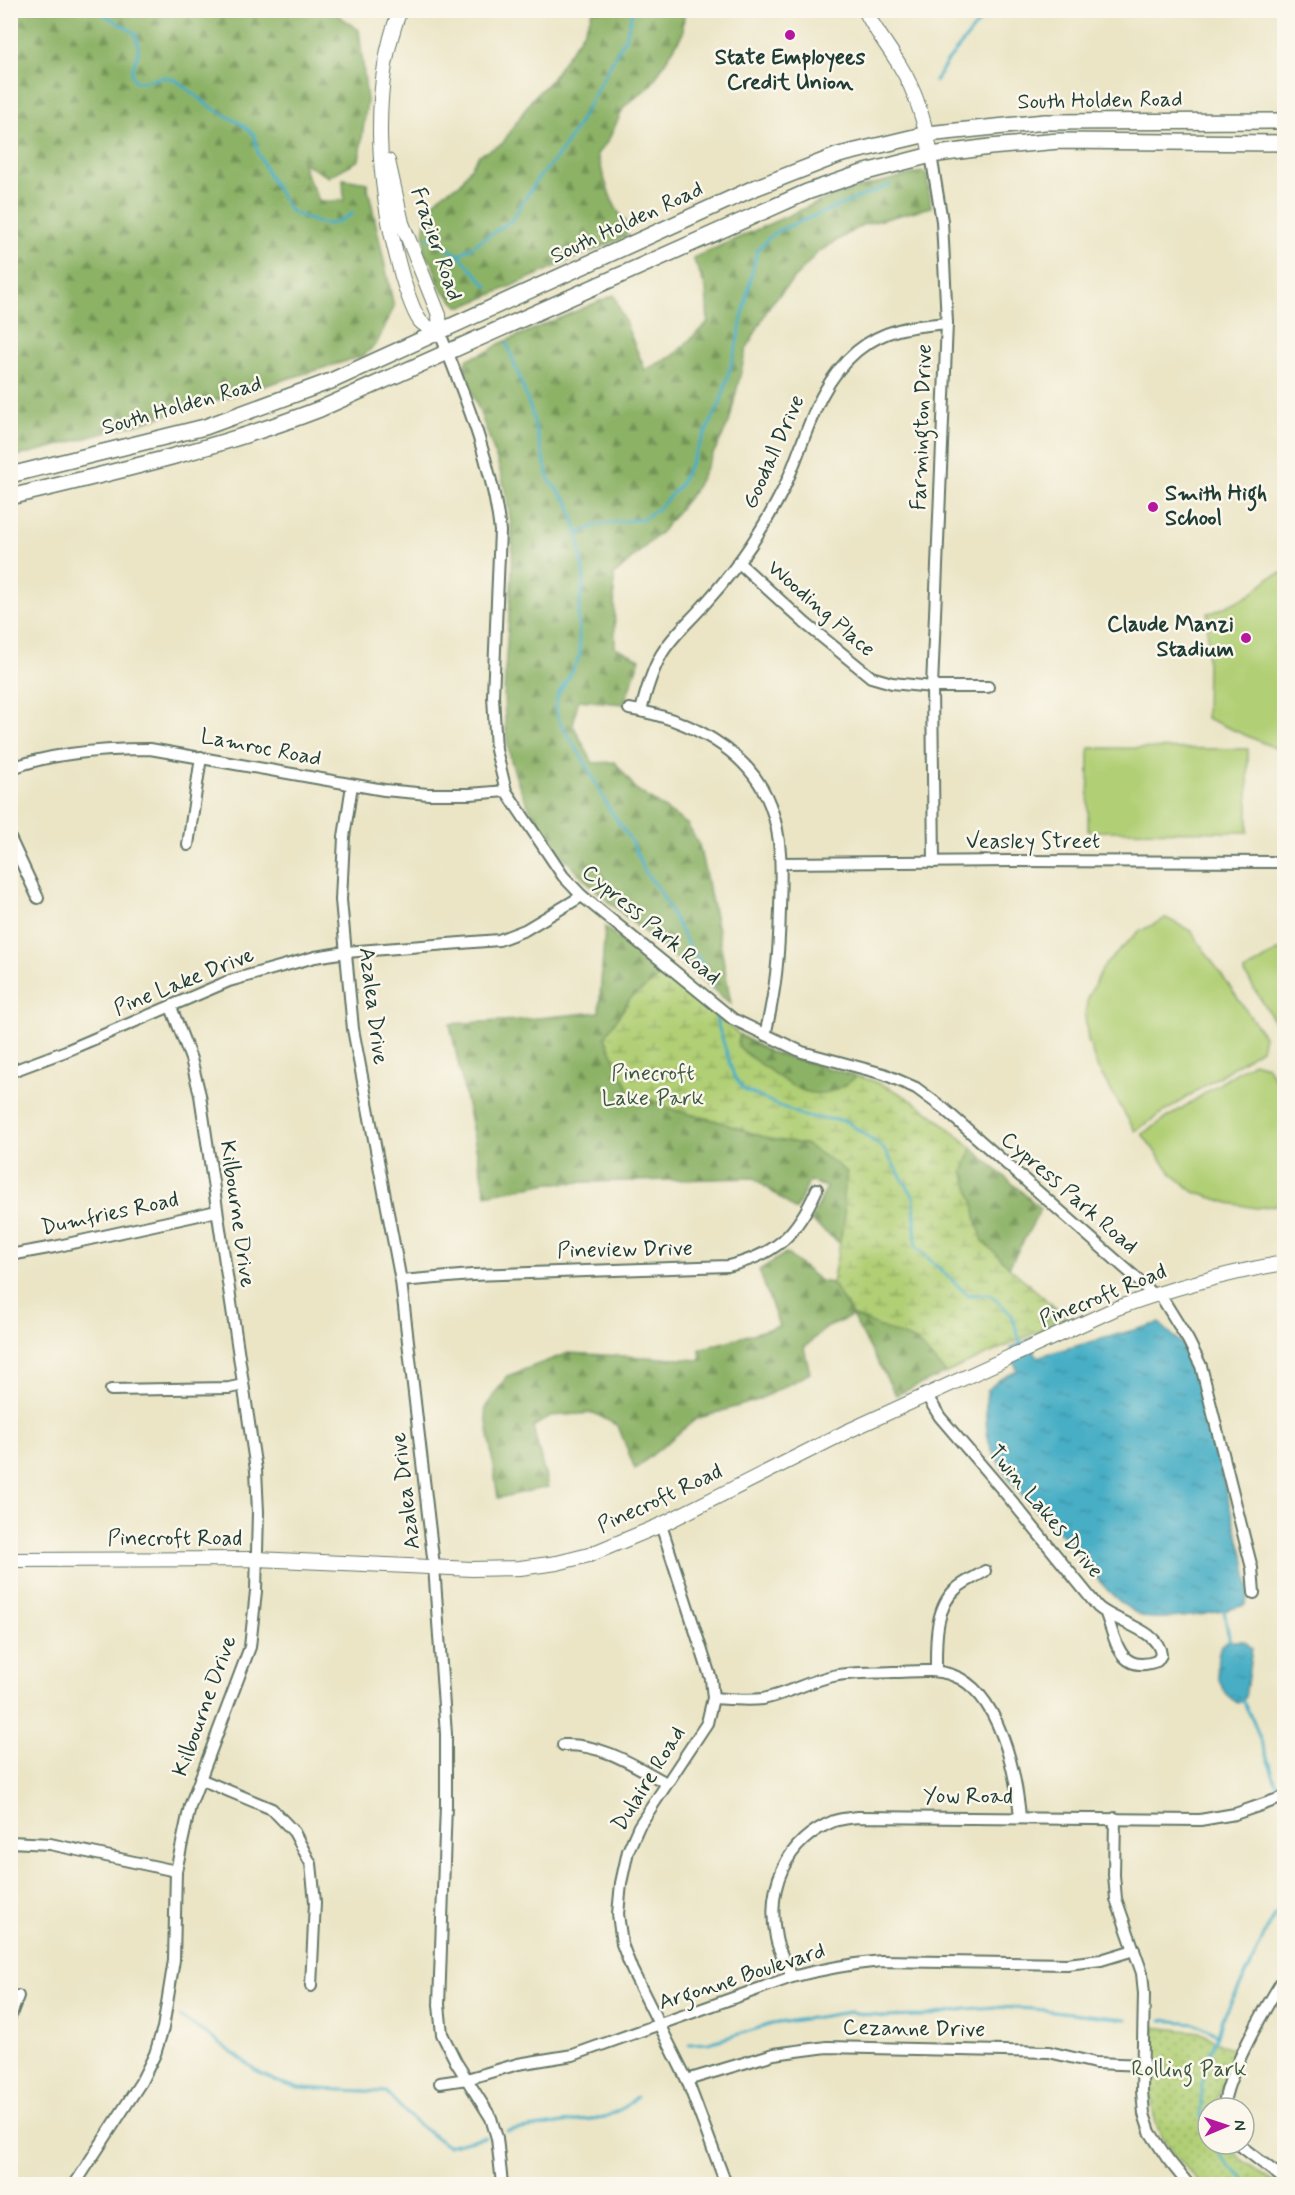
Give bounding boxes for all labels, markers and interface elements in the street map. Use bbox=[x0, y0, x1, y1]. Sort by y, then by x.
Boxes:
marker: State Employees Credit Union bbox=[783, 28, 797, 42]
place label: State Employees Credit Union bbox=[715, 44, 865, 97]
street label: South Holden Road bbox=[1017, 86, 1183, 116]
street label: South Holden Road bbox=[546, 175, 708, 271]
street label: Frazier Road bbox=[404, 184, 468, 304]
street label: Farmington Drive bbox=[905, 343, 942, 511]
street label: South Holden Road bbox=[99, 370, 265, 442]
street label: Goodall Drive bbox=[736, 391, 812, 513]
place label: Smith High School bbox=[1165, 480, 1267, 533]
marker: Smith High School bbox=[1146, 500, 1160, 514]
street label: Wooding Place bbox=[760, 554, 881, 664]
place label: Claude Manzi Stadium bbox=[1107, 611, 1234, 664]
marker: Claude Manzi Stadium bbox=[1239, 631, 1253, 645]
street label: Lamroc Road bbox=[198, 723, 324, 773]
street label: Veasley Street bbox=[966, 828, 1100, 856]
street label: Cypress Park Road bbox=[576, 859, 726, 991]
street label: Pine Lake Drive bbox=[110, 941, 258, 1023]
street label: Azalea Drive bbox=[352, 946, 394, 1066]
park label: Pinecroft Lake Park bbox=[602, 1060, 704, 1113]
street label: Cypress Park Road bbox=[994, 1126, 1144, 1260]
street label: Kilbourne Drive bbox=[213, 1139, 261, 1289]
street label: Dumfries Road bbox=[39, 1186, 181, 1242]
street label: Pineview Drive bbox=[557, 1235, 693, 1265]
street label: Pinecroft Road bbox=[1035, 1258, 1171, 1334]
street label: Azalea Drive bbox=[385, 1431, 427, 1551]
street label: Twin Lakes Drive bbox=[981, 1440, 1109, 1584]
street label: Pinecroft Road bbox=[593, 1458, 727, 1540]
street label: Pinecroft Road bbox=[108, 1525, 242, 1553]
street label: Kilbourne Drive bbox=[167, 1632, 243, 1780]
street label: Dulaire Road bbox=[606, 1721, 692, 1837]
street label: Yow Road bbox=[923, 1783, 1013, 1811]
street label: Argonne Boulevard bbox=[655, 1937, 830, 2020]
street label: Cezanne Drive bbox=[842, 2014, 986, 2044]
park label: Rolling Park bbox=[1131, 2056, 1247, 2087]
north arrow bbox=[1196, 2096, 1256, 2156]
text: N bbox=[1229, 2120, 1250, 2131]

